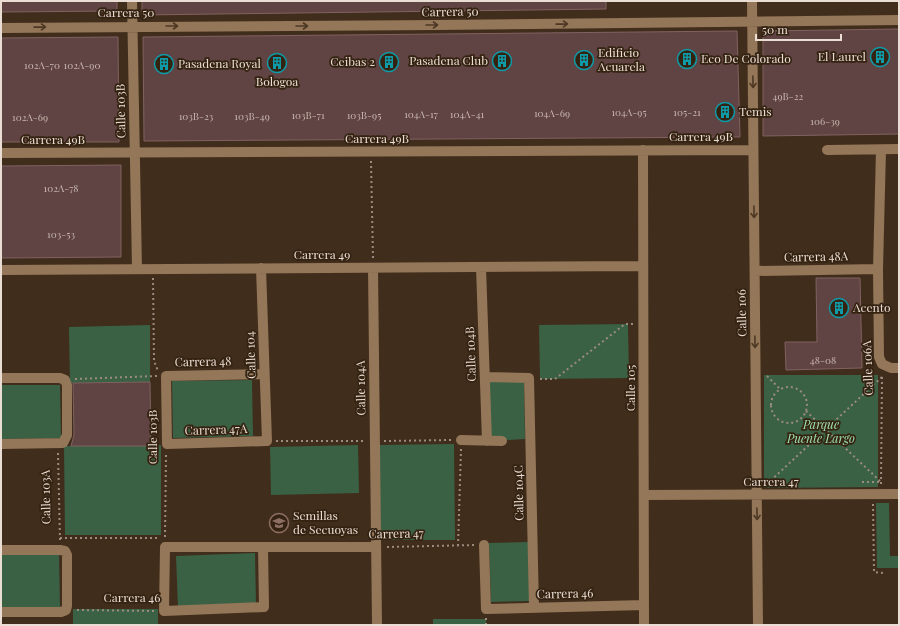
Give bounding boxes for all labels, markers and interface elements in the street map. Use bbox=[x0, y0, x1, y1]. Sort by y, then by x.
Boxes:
street label: Carrera 50 bbox=[421, 3, 479, 19]
street label: Carrera 50 bbox=[97, 4, 155, 20]
scale bar bbox=[756, 16, 841, 42]
one-way arrow bbox=[555, 20, 568, 27]
one-way arrow bbox=[425, 21, 438, 29]
text: 50 m bbox=[762, 21, 788, 37]
one-way arrow bbox=[165, 22, 178, 30]
one-way arrow bbox=[295, 22, 308, 30]
one-way arrow bbox=[33, 23, 46, 31]
place label: Edificio Acuarela bbox=[597, 44, 645, 74]
building icon: El Laurel bbox=[869, 46, 891, 68]
building icon: Eco De Colorado bbox=[676, 48, 698, 70]
place label: El Laurel bbox=[818, 48, 867, 64]
building icon: Edificio Acuarela bbox=[573, 49, 595, 71]
building icon: Pasadena Club bbox=[491, 50, 513, 72]
place label: Eco De Colorado bbox=[701, 50, 791, 66]
building icon: Ceibas 2 bbox=[378, 51, 400, 73]
building icon: Bologoa bbox=[266, 52, 288, 74]
place label: Pasadena Club bbox=[409, 52, 488, 68]
building icon: Pasadena Royal bbox=[153, 53, 175, 75]
place label: Ceibas 2 bbox=[330, 53, 375, 69]
place label: Pasadena Royal bbox=[178, 55, 261, 71]
house number: 102A-70 bbox=[24, 58, 60, 72]
house number: 102A-90 bbox=[64, 58, 100, 72]
place label: Bologoa bbox=[256, 73, 298, 89]
one-way arrow bbox=[749, 75, 757, 88]
street label: Calle 103B bbox=[112, 84, 128, 138]
house number: 49B-22 bbox=[773, 89, 804, 103]
building icon: Temis bbox=[714, 101, 736, 123]
place label: Temis bbox=[739, 103, 772, 119]
house number: 104A-95 bbox=[611, 105, 647, 119]
house number: 105-21 bbox=[673, 105, 701, 119]
house number: 104A-69 bbox=[534, 106, 570, 120]
house number: 104A-17 bbox=[404, 107, 438, 121]
house number: 104A-41 bbox=[450, 107, 485, 121]
house number: 103B-71 bbox=[291, 108, 325, 122]
house number: 103B-95 bbox=[347, 108, 381, 122]
house number: 103B-23 bbox=[179, 109, 214, 123]
house number: 103B-49 bbox=[234, 109, 270, 123]
house number: 102A-69 bbox=[12, 110, 48, 124]
house number: 106-39 bbox=[810, 114, 840, 128]
street label: Carrera 49B bbox=[669, 128, 733, 144]
street label: Carrera 49B bbox=[345, 130, 409, 146]
street label: Carrera 49B bbox=[21, 131, 85, 147]
house number: 102A-78 bbox=[43, 181, 79, 195]
one-way arrow bbox=[750, 205, 758, 218]
house number: 103-53 bbox=[47, 227, 75, 241]
street label: Carrera 49 bbox=[294, 246, 350, 262]
street label: Carrera 48A bbox=[784, 247, 849, 265]
street label: Calle 106 bbox=[733, 289, 749, 337]
building icon: Acento bbox=[828, 297, 850, 319]
place label: Acento bbox=[852, 299, 891, 315]
street label: Calle 104B bbox=[461, 326, 479, 382]
street label: Calle 104 bbox=[241, 331, 259, 379]
one-way arrow bbox=[752, 335, 759, 348]
street label: Calle 106A bbox=[858, 340, 876, 396]
street label: Carrera 48 bbox=[174, 353, 232, 369]
house number: 48-08 bbox=[810, 353, 836, 367]
street label: Calle 104A bbox=[352, 360, 368, 416]
street label: Calle 105 bbox=[622, 365, 638, 411]
street label: Calle 103B bbox=[144, 410, 160, 464]
park label: Parque Puente Largo bbox=[786, 416, 855, 446]
street label: Carrera 47A bbox=[184, 420, 248, 438]
street label: Calle 104C bbox=[510, 465, 526, 521]
street label: Calle 103A bbox=[37, 469, 53, 524]
street label: Carrera 47 bbox=[743, 473, 799, 489]
place label: Semillas de Secuoyas bbox=[293, 507, 358, 537]
one-way arrow bbox=[753, 507, 761, 520]
school or university icon: Semillas de Secuoyas bbox=[268, 512, 290, 534]
street label: Carrera 47 bbox=[368, 525, 424, 541]
street label: Carrera 46 bbox=[536, 585, 594, 601]
street label: Carrera 46 bbox=[104, 589, 160, 605]

